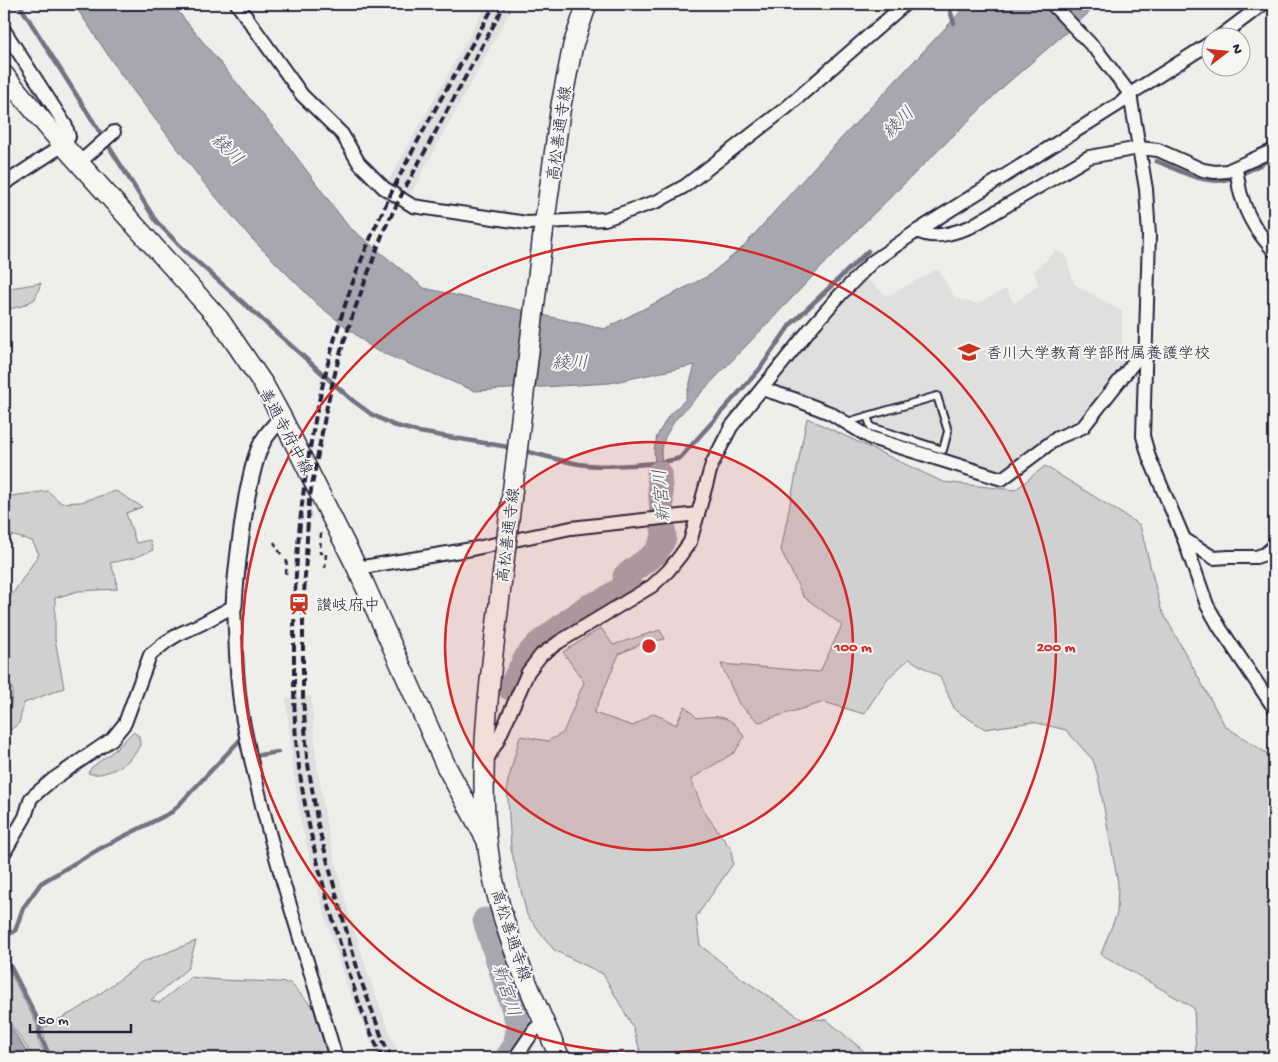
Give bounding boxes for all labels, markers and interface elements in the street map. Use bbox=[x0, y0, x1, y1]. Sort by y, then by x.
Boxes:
north arrow bbox=[1200, 28, 1250, 78]
text: N bbox=[1227, 42, 1246, 56]
street label: 高松善通寺線 bbox=[543, 84, 578, 182]
water label: 綾川 bbox=[879, 103, 920, 144]
water label: 綾川 bbox=[206, 130, 247, 171]
school or university icon: 香川大学教育学部附属養護学校 bbox=[956, 339, 982, 365]
place label: 香川大学教育学部附属養護学校 bbox=[986, 344, 1210, 365]
water label: 綾川 bbox=[552, 353, 588, 375]
street label: 善通寺府中線 bbox=[253, 385, 317, 479]
water label: 新宮川 bbox=[650, 468, 676, 524]
street label: 高松善通寺線 bbox=[493, 486, 526, 584]
station icon: 讃岐府中 bbox=[286, 591, 312, 617]
place label: 讃岐府中 bbox=[316, 597, 380, 617]
centre of rings bbox=[640, 637, 658, 655]
text: 100 m bbox=[833, 639, 872, 657]
text: 200 m bbox=[1037, 639, 1076, 657]
street label: 高松善通寺線 bbox=[485, 887, 534, 985]
water label: 新宮川 bbox=[486, 962, 524, 1020]
scale bar bbox=[30, 1002, 131, 1034]
text: 50 m bbox=[38, 1012, 69, 1030]

